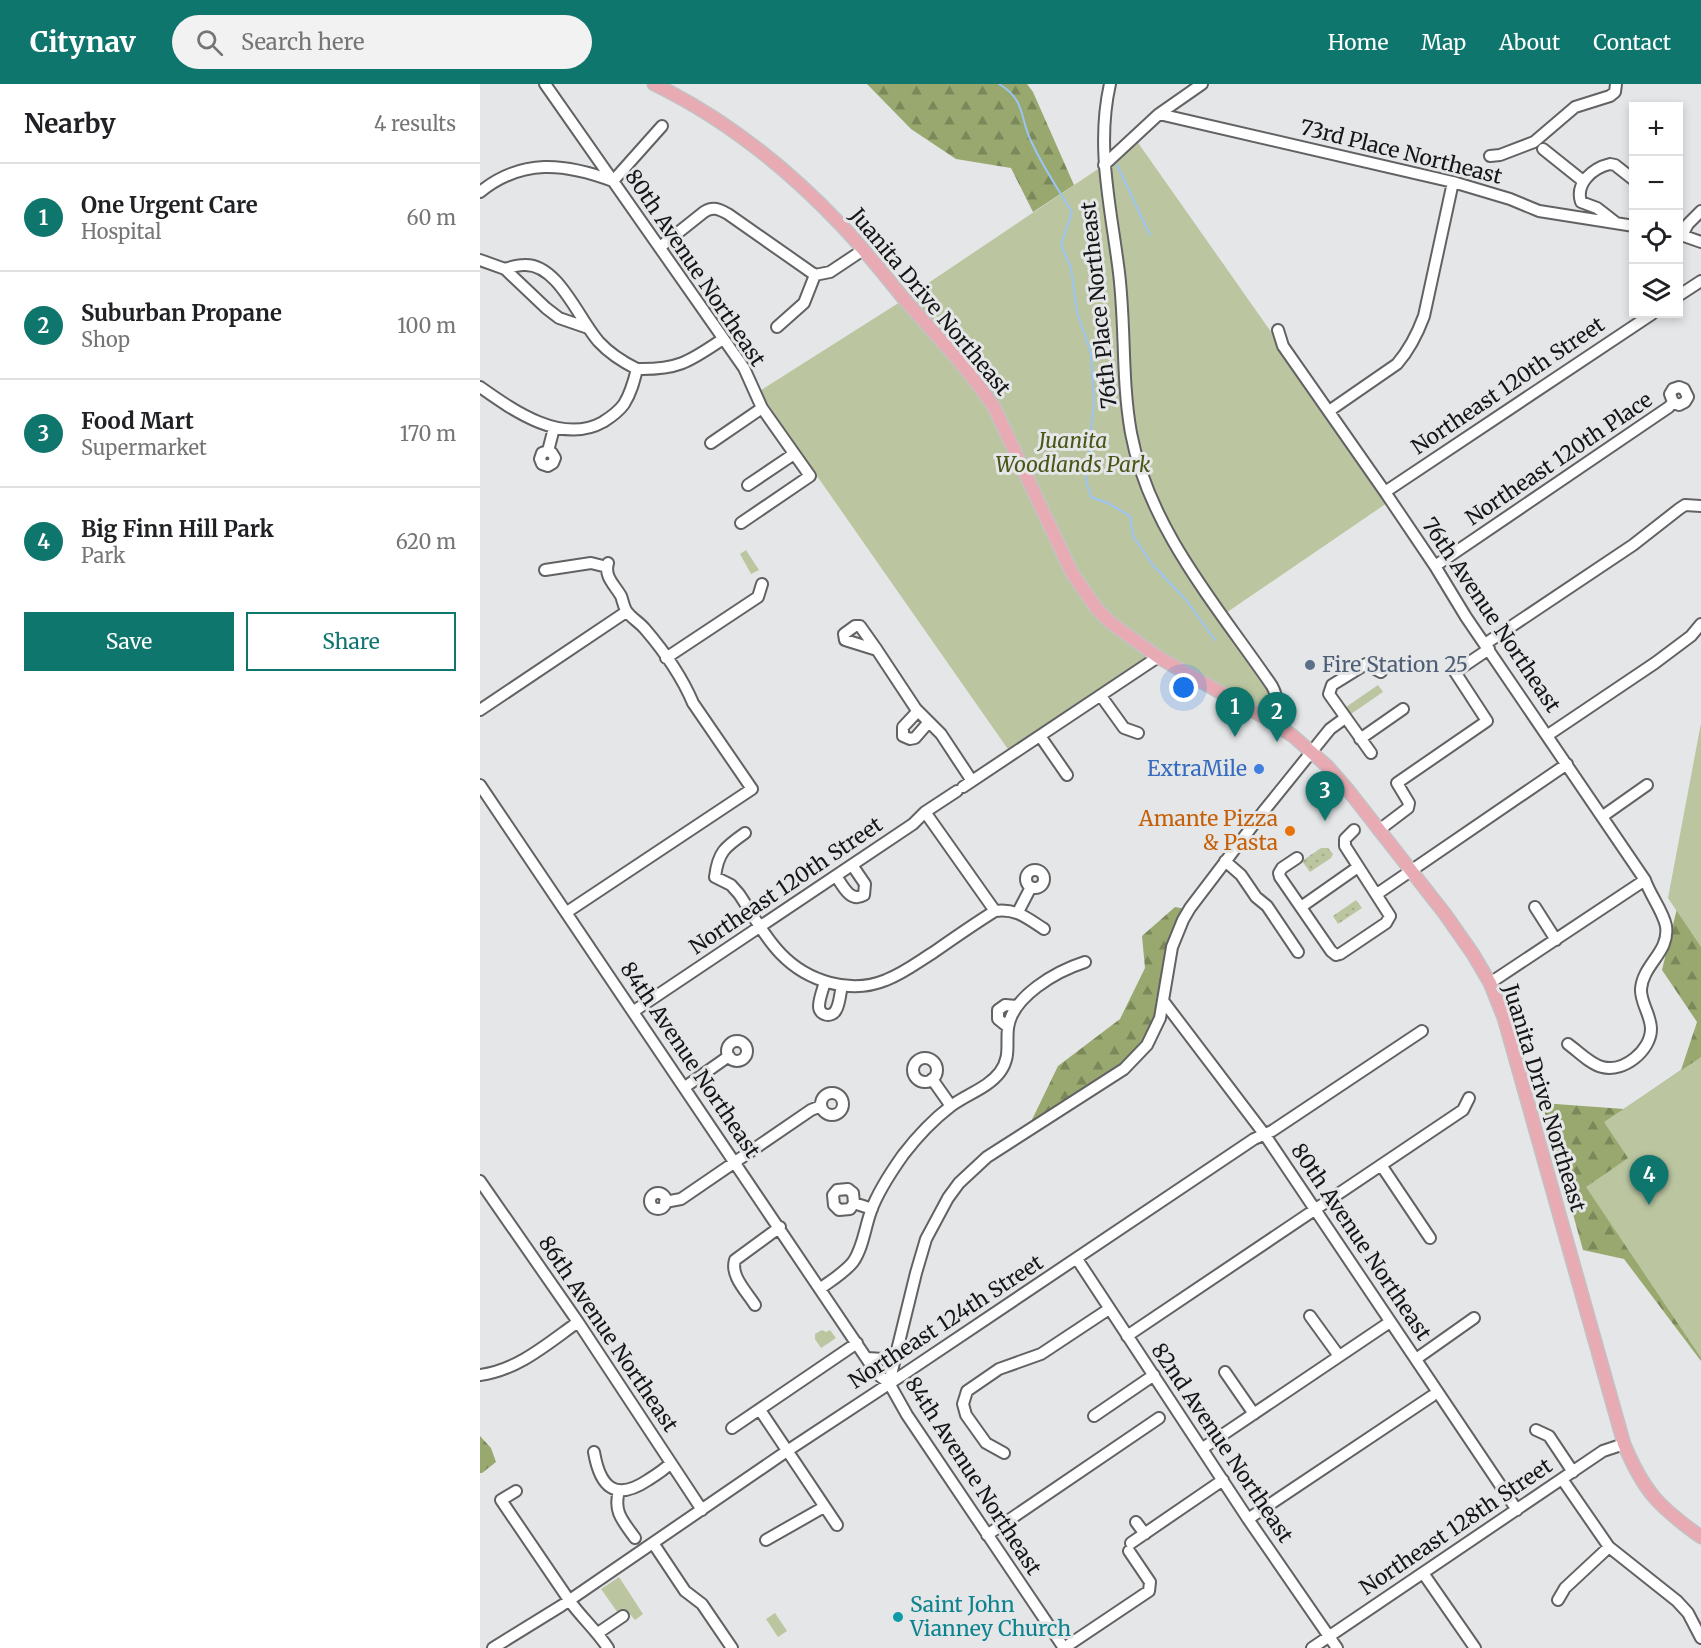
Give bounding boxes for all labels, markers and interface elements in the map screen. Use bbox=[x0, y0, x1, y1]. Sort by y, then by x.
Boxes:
search box bbox=[172, 15, 592, 69]
text: Citynav bbox=[30, 24, 136, 60]
icon: search bbox=[193, 26, 226, 59]
text: Search here bbox=[241, 28, 364, 56]
text: Home bbox=[1328, 29, 1388, 56]
text: Map bbox=[1421, 29, 1466, 56]
text: About bbox=[1499, 29, 1560, 56]
text: Contact bbox=[1593, 29, 1671, 56]
map controls bbox=[1629, 102, 1683, 318]
button: + bbox=[1629, 102, 1683, 156]
text: Nearby bbox=[24, 107, 116, 140]
text: 4 results bbox=[374, 111, 456, 136]
street label: 73rd Place Northeast bbox=[1297, 113, 1505, 190]
button: − bbox=[1629, 156, 1683, 210]
street label: 80th Avenue Northeast bbox=[619, 164, 771, 371]
text: One Urgent Care bbox=[81, 191, 258, 219]
street label: 76th Place Northeast bbox=[1074, 200, 1123, 410]
street label: Juanita Drive Northeast bbox=[843, 202, 1017, 401]
text: 1 bbox=[39, 205, 48, 230]
text: 60 m bbox=[406, 205, 456, 230]
button: locate bbox=[1629, 210, 1683, 264]
text: Hospital bbox=[81, 219, 161, 244]
button: layers bbox=[1629, 264, 1683, 318]
text: Suburban Propane bbox=[81, 299, 282, 327]
street label: Northeast 120th Street bbox=[1406, 311, 1609, 460]
text: 2 bbox=[38, 313, 49, 338]
text: 100 m bbox=[397, 313, 456, 338]
text: Shop bbox=[81, 327, 130, 352]
street label: Northeast 120th Place bbox=[1460, 386, 1657, 531]
text: Food Mart bbox=[81, 407, 194, 435]
text: 3 bbox=[38, 421, 49, 446]
text: 170 m bbox=[400, 421, 456, 446]
park label: Juanita Woodlands Park bbox=[995, 427, 1151, 478]
text: Supermarket bbox=[81, 435, 207, 460]
street label: 76th Avenue Northeast bbox=[1416, 512, 1567, 717]
text: Big Finn Hill Park bbox=[81, 515, 274, 543]
text: 4 bbox=[37, 529, 50, 554]
text: 620 m bbox=[396, 529, 456, 554]
text: Park bbox=[81, 543, 125, 568]
button: Save bbox=[24, 612, 234, 671]
button: Share bbox=[246, 612, 456, 671]
place label: Fire Station 25 bbox=[1322, 651, 1468, 678]
marker: Fire Station 25 bbox=[1303, 658, 1317, 672]
your location bbox=[1169, 673, 1198, 702]
pin: 1 bbox=[1216, 688, 1254, 737]
pin: 2 bbox=[1258, 692, 1296, 742]
place label: ExtraMile bbox=[1147, 755, 1247, 782]
marker: ExtraMile bbox=[1252, 762, 1266, 776]
pin: 3 bbox=[1306, 772, 1344, 821]
place label: Amante Pizza & Pasta bbox=[1138, 805, 1278, 856]
street label: Northeast 120th Street bbox=[684, 811, 887, 960]
marker: Amante Pizza & Pasta bbox=[1283, 824, 1297, 838]
street label: 84th Avenue Northeast bbox=[615, 956, 766, 1163]
street label: Juanita Drive Northeast bbox=[1497, 980, 1592, 1215]
street label: 80th Avenue Northeast bbox=[1285, 1138, 1437, 1345]
pin: 4 bbox=[1630, 1156, 1668, 1205]
street label: 86th Avenue Northeast bbox=[533, 1230, 684, 1437]
street label: Northeast 124th Street bbox=[844, 1249, 1048, 1394]
street label: 82nd Avenue Northeast bbox=[1145, 1338, 1299, 1548]
street label: 84th Avenue Northeast bbox=[899, 1372, 1048, 1580]
street label: Northeast 128th Street bbox=[1354, 1452, 1557, 1601]
place label: Saint John Vianney Church bbox=[909, 1591, 1071, 1642]
marker: Saint John Vianney Church bbox=[891, 1610, 905, 1624]

